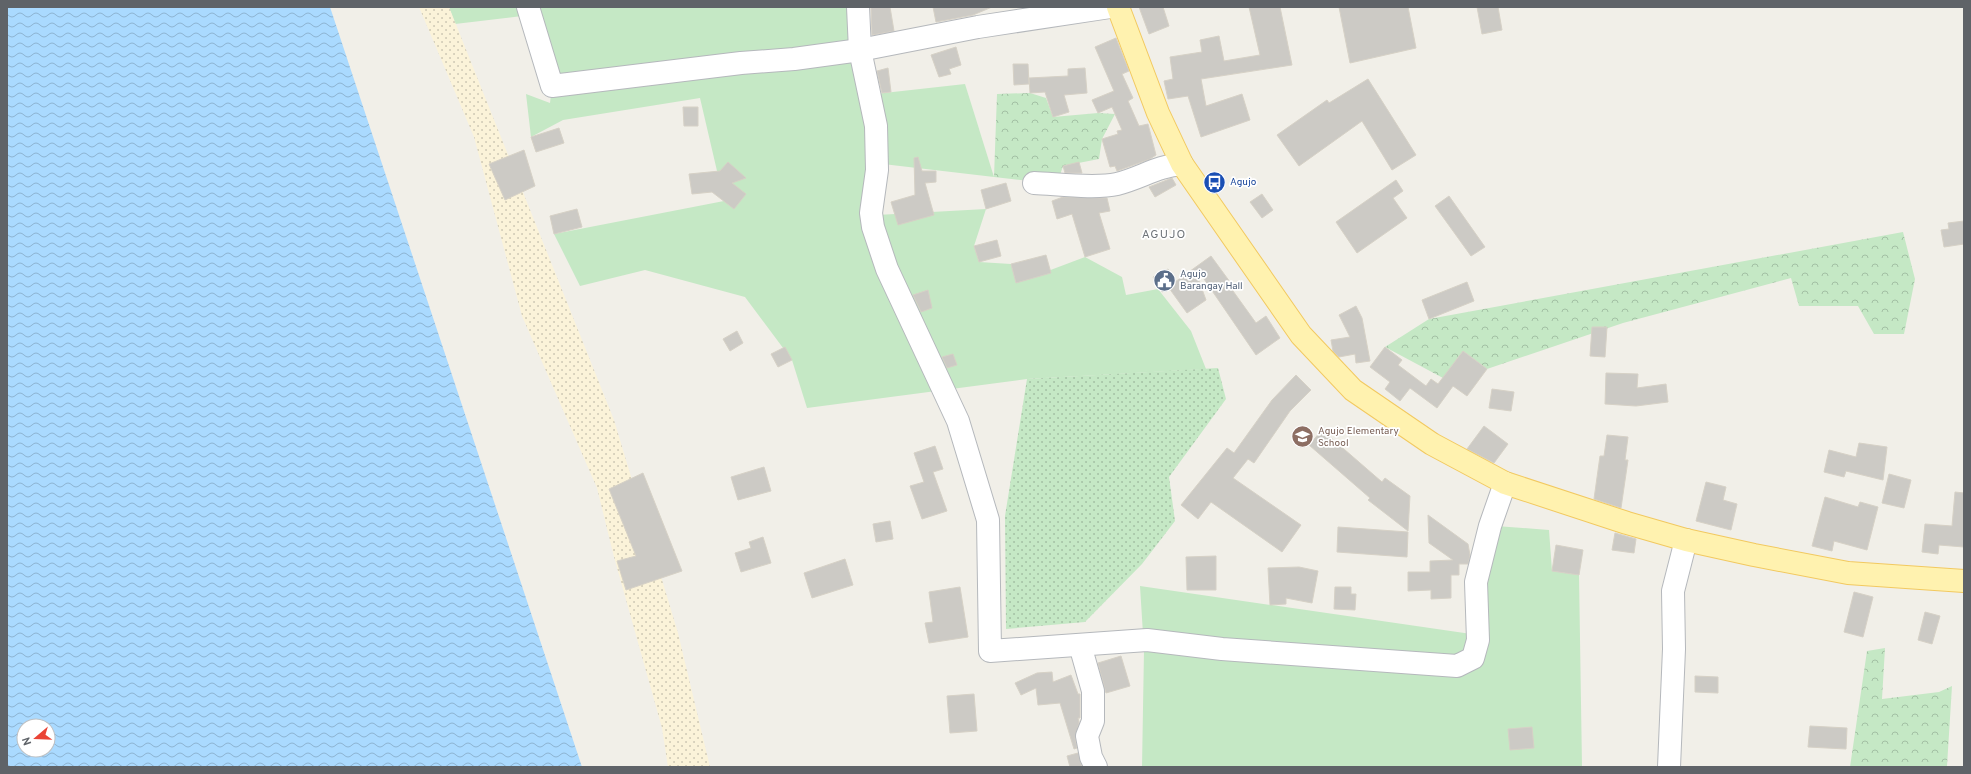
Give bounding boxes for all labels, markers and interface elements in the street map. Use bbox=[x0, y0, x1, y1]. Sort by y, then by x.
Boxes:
bus stop icon: Agujo bbox=[1201, 169, 1227, 195]
place label: Agujo bbox=[1230, 176, 1257, 189]
district label: AGUJO bbox=[1142, 227, 1186, 243]
public building icon: Agujo Barangay Hall bbox=[1152, 267, 1178, 293]
place label: Agujo Barangay Hall bbox=[1180, 268, 1243, 293]
school or university icon: Agujo Elementary School bbox=[1289, 424, 1315, 450]
place label: Agujo Elementary School bbox=[1318, 425, 1399, 450]
north arrow bbox=[16, 718, 56, 758]
text: N bbox=[20, 735, 35, 747]

